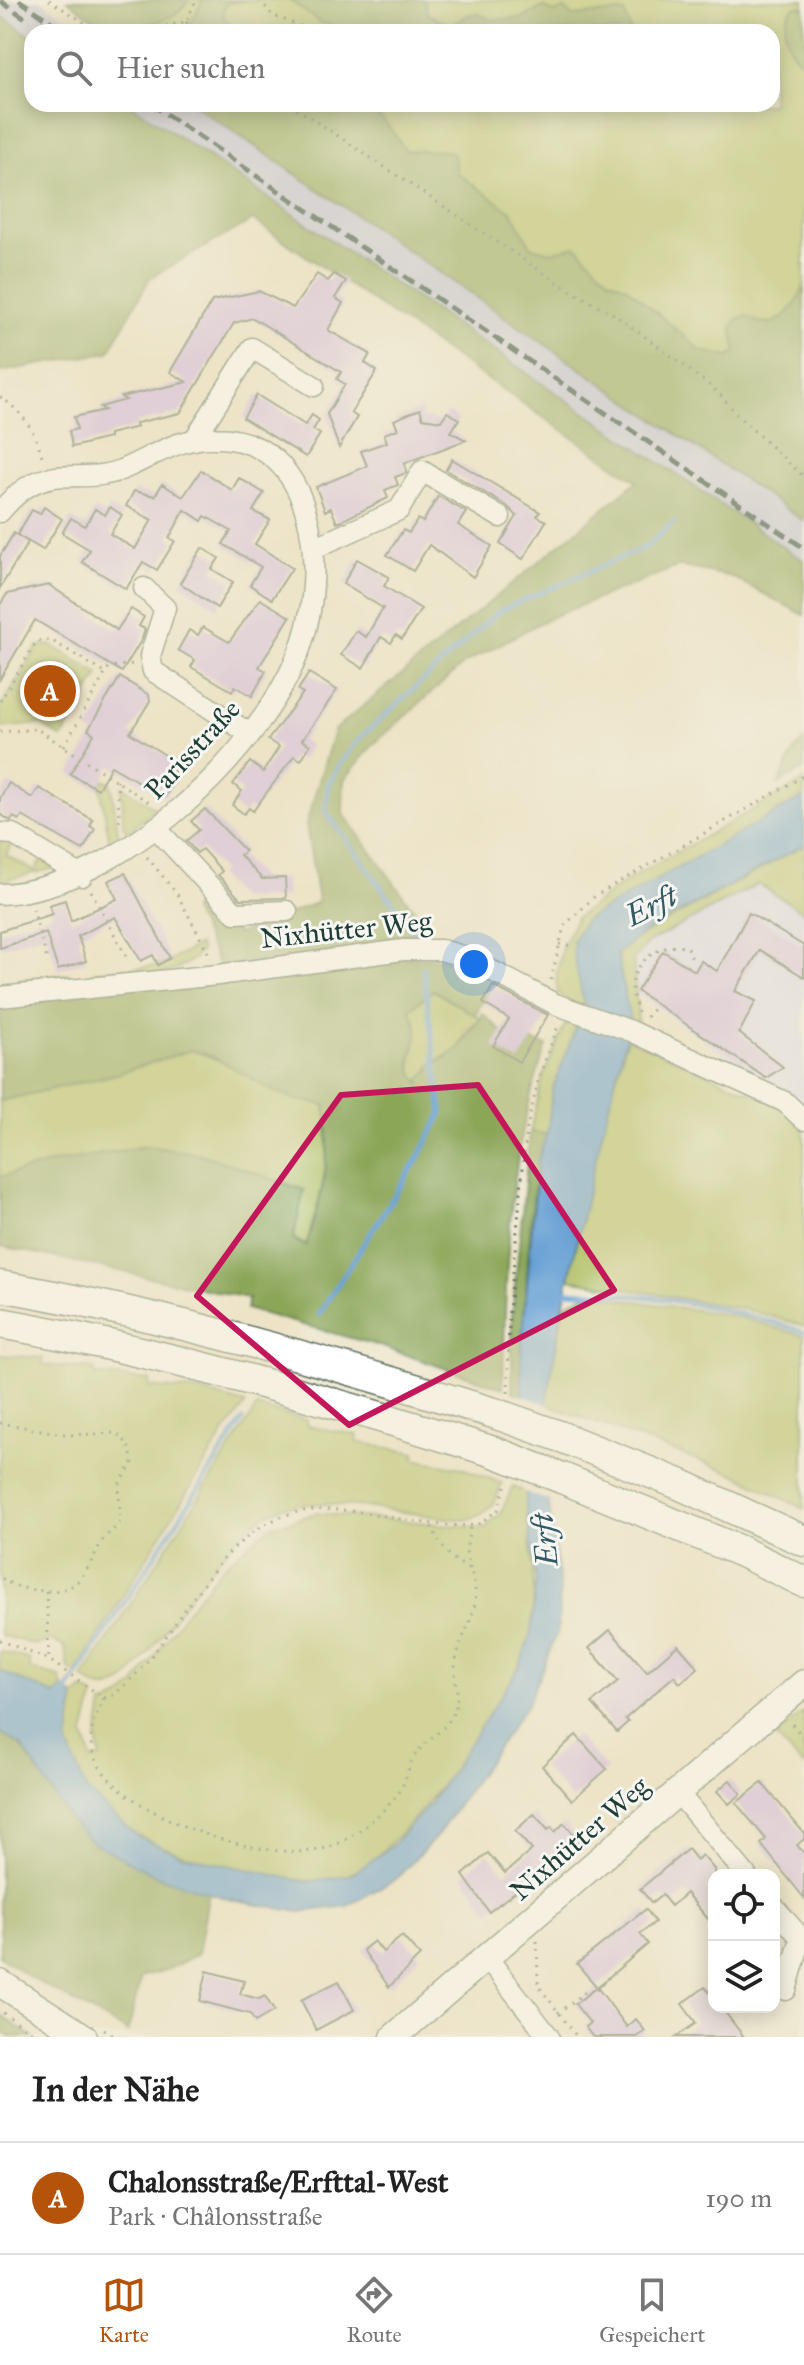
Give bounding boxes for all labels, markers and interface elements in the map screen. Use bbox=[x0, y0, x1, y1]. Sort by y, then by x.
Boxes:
search box bbox=[24, 24, 780, 112]
icon: search bbox=[52, 46, 96, 90]
text: Hier suchen bbox=[116, 50, 265, 86]
pin: A bbox=[24, 661, 76, 721]
street label: Parisstraße bbox=[137, 692, 248, 807]
water label: Erft bbox=[618, 877, 684, 935]
street label: Nixhütter Weg bbox=[259, 903, 434, 956]
your location bbox=[454, 944, 494, 984]
water label: Erft bbox=[524, 1510, 566, 1569]
street label: Nixhütter Weg bbox=[503, 1768, 657, 1908]
map controls bbox=[708, 1869, 780, 2013]
button: locate bbox=[708, 1869, 780, 1941]
button: layers bbox=[708, 1941, 780, 2013]
text: In der Nähe bbox=[32, 2069, 199, 2110]
text: Chalonsstraße/Erfttal-West bbox=[108, 2164, 448, 2200]
text: A bbox=[49, 2182, 67, 2214]
text: 190 m bbox=[705, 2182, 772, 2214]
text: Park · Châlonsstraße bbox=[108, 2200, 323, 2232]
tab: Karte bbox=[99, 2273, 149, 2348]
tab: Route bbox=[346, 2273, 402, 2348]
tab: Gespeichert bbox=[599, 2273, 705, 2348]

